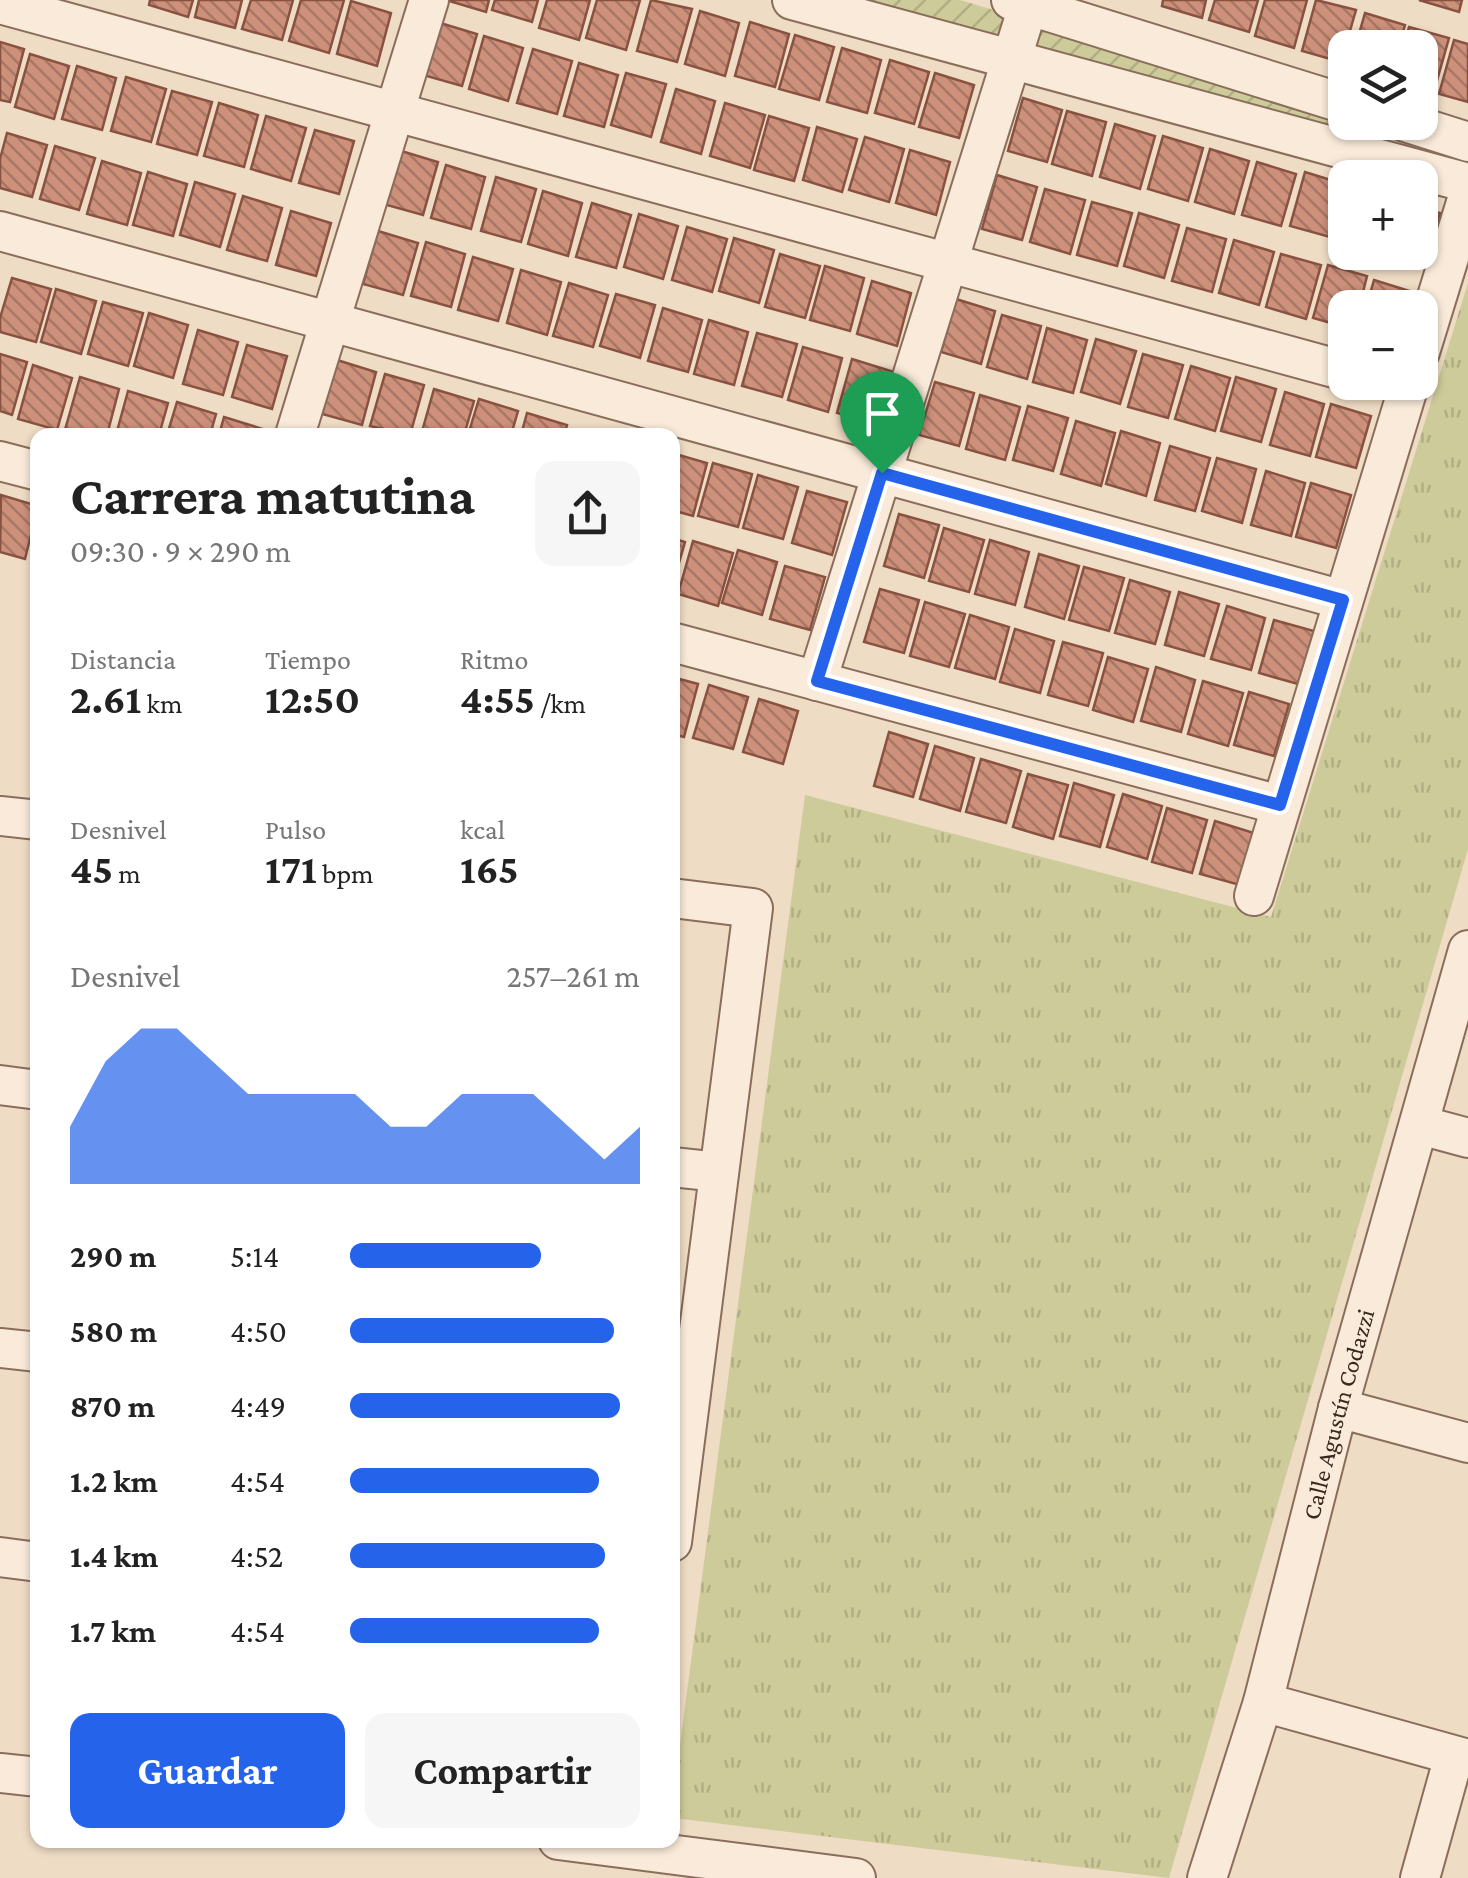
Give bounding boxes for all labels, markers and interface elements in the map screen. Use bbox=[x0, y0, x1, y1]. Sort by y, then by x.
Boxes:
map controls bbox=[1328, 30, 1438, 400]
button: layers bbox=[1328, 30, 1438, 140]
button: + bbox=[1328, 160, 1438, 270]
button: − bbox=[1328, 290, 1438, 400]
pin bbox=[840, 371, 925, 474]
icon: arrive bbox=[855, 386, 910, 441]
button: share bbox=[535, 461, 640, 566]
text: Carrera matutina bbox=[70, 465, 475, 526]
text: 09:30 · 9 × 290 m bbox=[70, 533, 291, 569]
text: Distancia bbox=[70, 644, 176, 675]
text: Tiempo bbox=[265, 644, 351, 675]
text: Ritmo bbox=[460, 644, 529, 675]
text: 2.61 bbox=[70, 675, 141, 722]
text: 12:50 bbox=[265, 675, 360, 722]
text: 4:55 bbox=[460, 675, 535, 722]
text: km bbox=[141, 688, 182, 719]
text: /km bbox=[535, 688, 586, 719]
text: Desnivel bbox=[70, 814, 167, 845]
text: Pulso bbox=[265, 814, 326, 845]
text: kcal bbox=[460, 814, 505, 845]
text: 45 bbox=[70, 845, 113, 892]
text: 171 bbox=[265, 845, 317, 892]
text: 165 bbox=[460, 845, 519, 892]
text: m bbox=[113, 858, 141, 889]
text: bpm bbox=[317, 858, 374, 889]
text: Desnivel bbox=[70, 958, 180, 994]
text: 257–261 m bbox=[506, 958, 640, 994]
text: 290 m bbox=[70, 1238, 156, 1274]
text: 5:14 bbox=[230, 1238, 279, 1274]
street label: Calle Agustín Codazzi bbox=[1297, 1306, 1379, 1522]
text: 580 m bbox=[70, 1313, 157, 1349]
text: 4:50 bbox=[230, 1313, 287, 1349]
text: 870 m bbox=[70, 1388, 155, 1424]
text: 4:49 bbox=[230, 1388, 286, 1424]
text: 1.2 km bbox=[70, 1463, 158, 1499]
text: 4:54 bbox=[230, 1463, 285, 1499]
text: 1.4 km bbox=[70, 1538, 158, 1574]
text: 4:52 bbox=[230, 1538, 283, 1574]
text: 1.7 km bbox=[70, 1613, 156, 1649]
text: 4:54 bbox=[230, 1613, 285, 1649]
button: Guardar bbox=[70, 1713, 345, 1828]
button: Compartir bbox=[365, 1713, 640, 1828]

